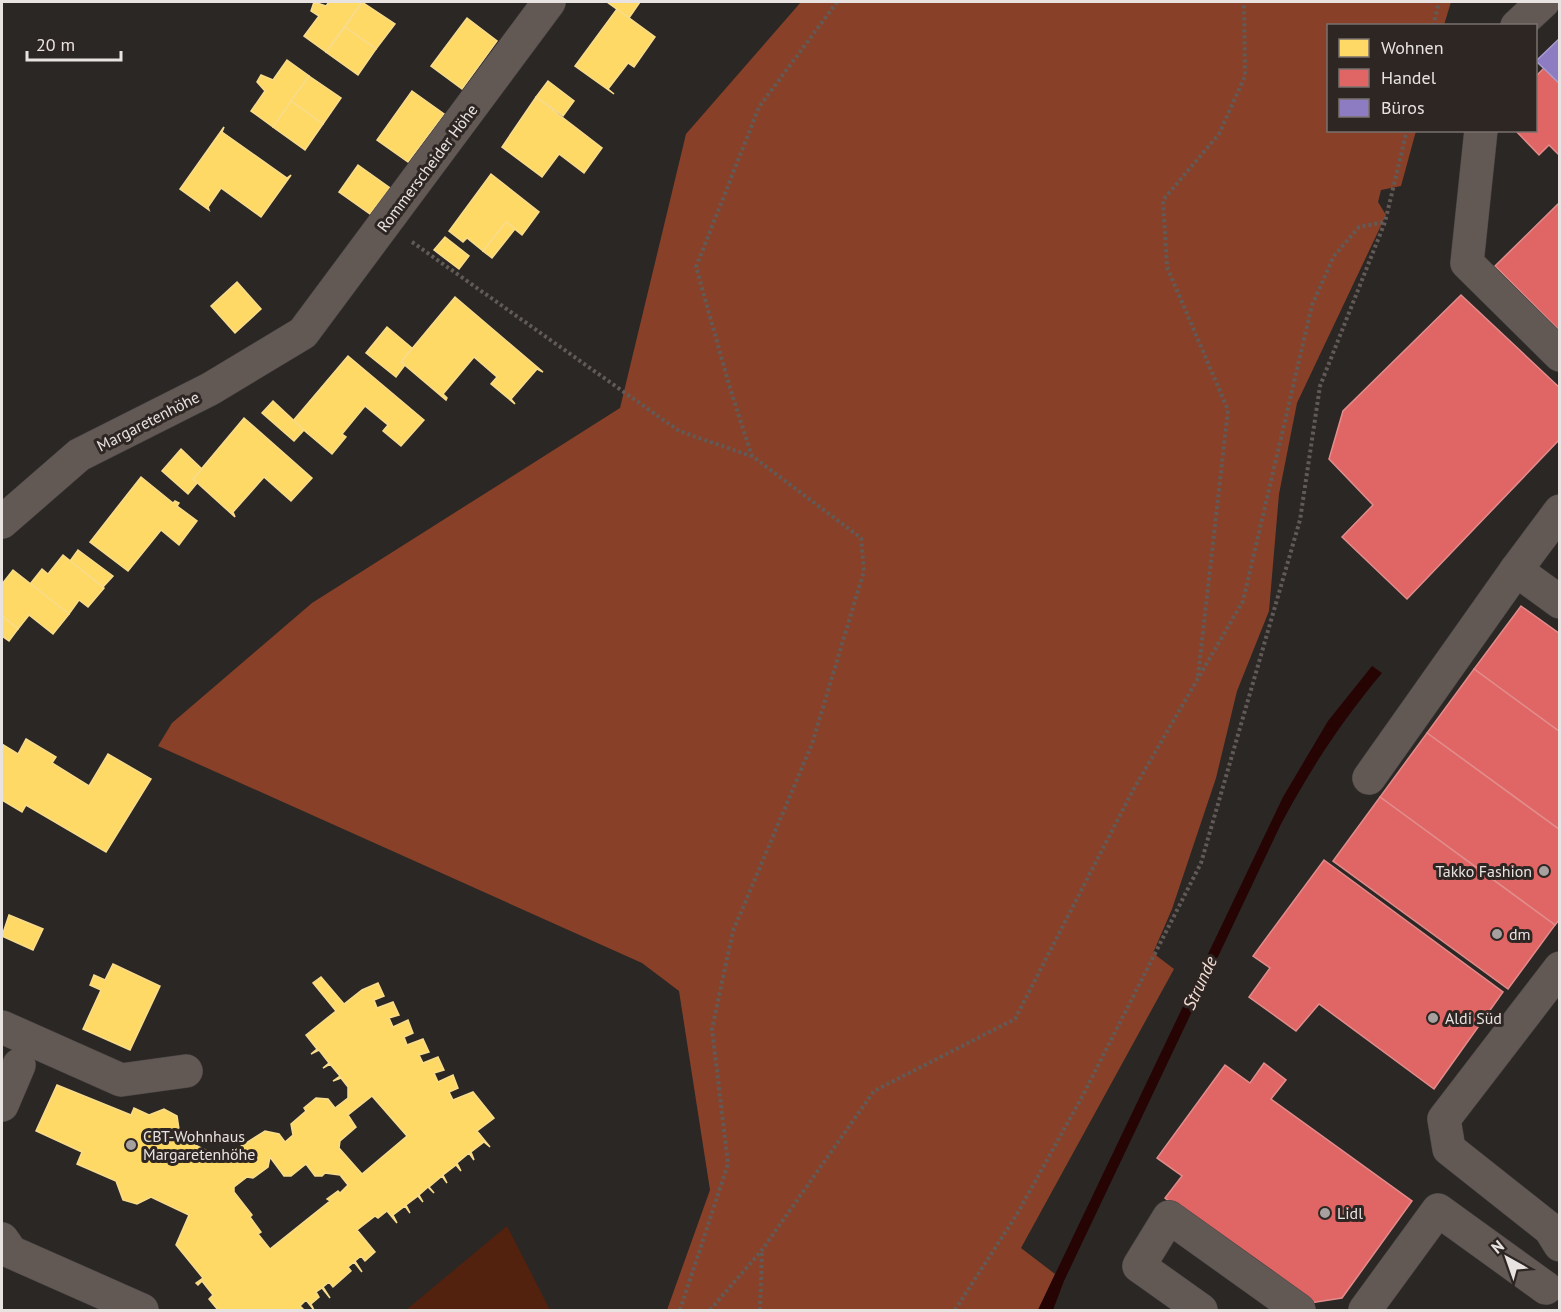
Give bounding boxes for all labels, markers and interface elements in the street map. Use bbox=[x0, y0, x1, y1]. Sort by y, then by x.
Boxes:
scale bar bbox=[27, 24, 122, 62]
legend bbox=[1327, 24, 1537, 132]
text: 20 m bbox=[36, 33, 75, 56]
text: Wohnen bbox=[1381, 36, 1443, 59]
text: Handel bbox=[1381, 66, 1437, 89]
text: Büros bbox=[1381, 96, 1425, 119]
street label: Rommerscheider Höhe bbox=[372, 100, 482, 236]
street label: Margaretenhöhe bbox=[93, 387, 203, 455]
place label: Takko Fashion bbox=[1436, 861, 1532, 881]
marker: Takko Fashion bbox=[1537, 864, 1551, 878]
place label: dm bbox=[1509, 924, 1531, 944]
marker: dm bbox=[1490, 927, 1504, 941]
water label: Strunde bbox=[1177, 952, 1222, 1013]
place label: Aldi Süd bbox=[1445, 1008, 1502, 1028]
marker: Aldi Süd bbox=[1426, 1011, 1440, 1025]
place label: CBT-Wohnhaus Margaretenhöhe bbox=[143, 1126, 255, 1164]
marker: CBT-Wohnhaus Margaretenhöhe bbox=[124, 1138, 138, 1152]
place label: Lidl bbox=[1337, 1203, 1363, 1223]
marker: Lidl bbox=[1318, 1206, 1332, 1220]
north arrow bbox=[1477, 1228, 1537, 1288]
text: N bbox=[1487, 1235, 1508, 1258]

